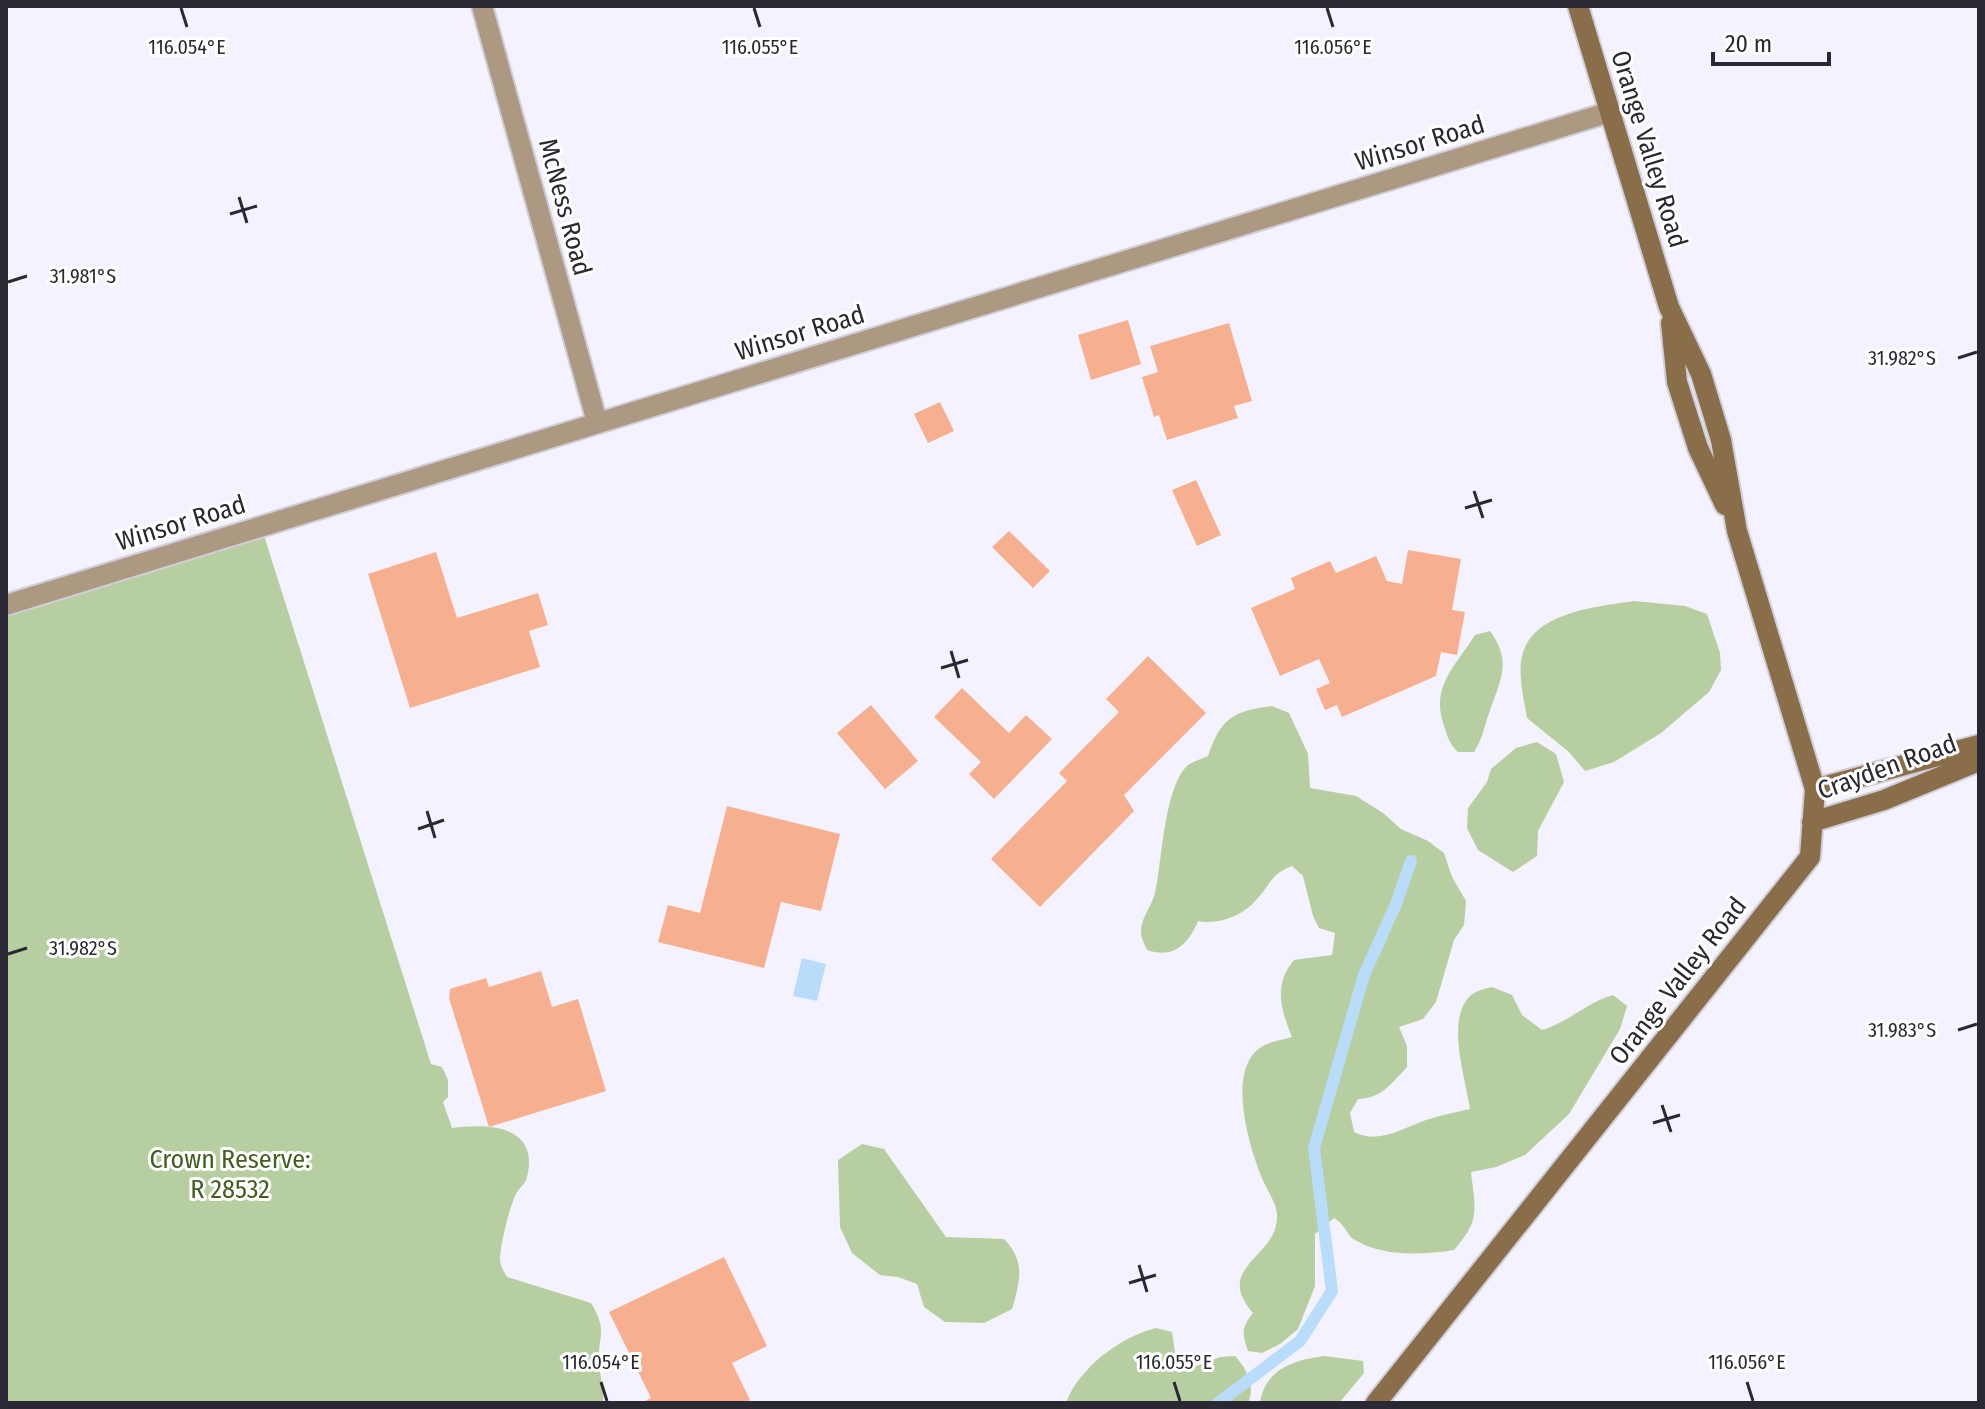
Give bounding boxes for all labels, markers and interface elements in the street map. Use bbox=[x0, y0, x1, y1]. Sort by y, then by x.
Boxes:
scale bar bbox=[1713, 16, 1829, 66]
text: 20 m bbox=[1725, 30, 1772, 58]
text: 116.054°E bbox=[148, 35, 226, 59]
text: 116.055°E bbox=[722, 35, 798, 59]
text: 116.056°E bbox=[1294, 35, 1372, 59]
street label: Orange Valley Road bbox=[1604, 47, 1694, 251]
street label: Winsor Road bbox=[1352, 109, 1488, 177]
street label: McNess Road bbox=[532, 135, 598, 279]
text: 31.981°S bbox=[50, 264, 116, 288]
street label: Winsor Road bbox=[732, 299, 868, 367]
text: 31.982°S bbox=[1868, 346, 1936, 370]
street label: Winsor Road bbox=[113, 489, 249, 557]
street label: Crayden Road bbox=[1813, 728, 1961, 806]
street label: Orange Valley Road bbox=[1603, 891, 1753, 1071]
text: 31.982°S bbox=[49, 936, 117, 960]
text: 31.983°S bbox=[1868, 1018, 1936, 1042]
park label: Crown Reserve: R 28532 bbox=[149, 1144, 311, 1205]
text: 116.054°E bbox=[562, 1350, 640, 1374]
text: 116.055°E bbox=[1136, 1350, 1212, 1374]
text: 116.056°E bbox=[1708, 1350, 1786, 1374]

